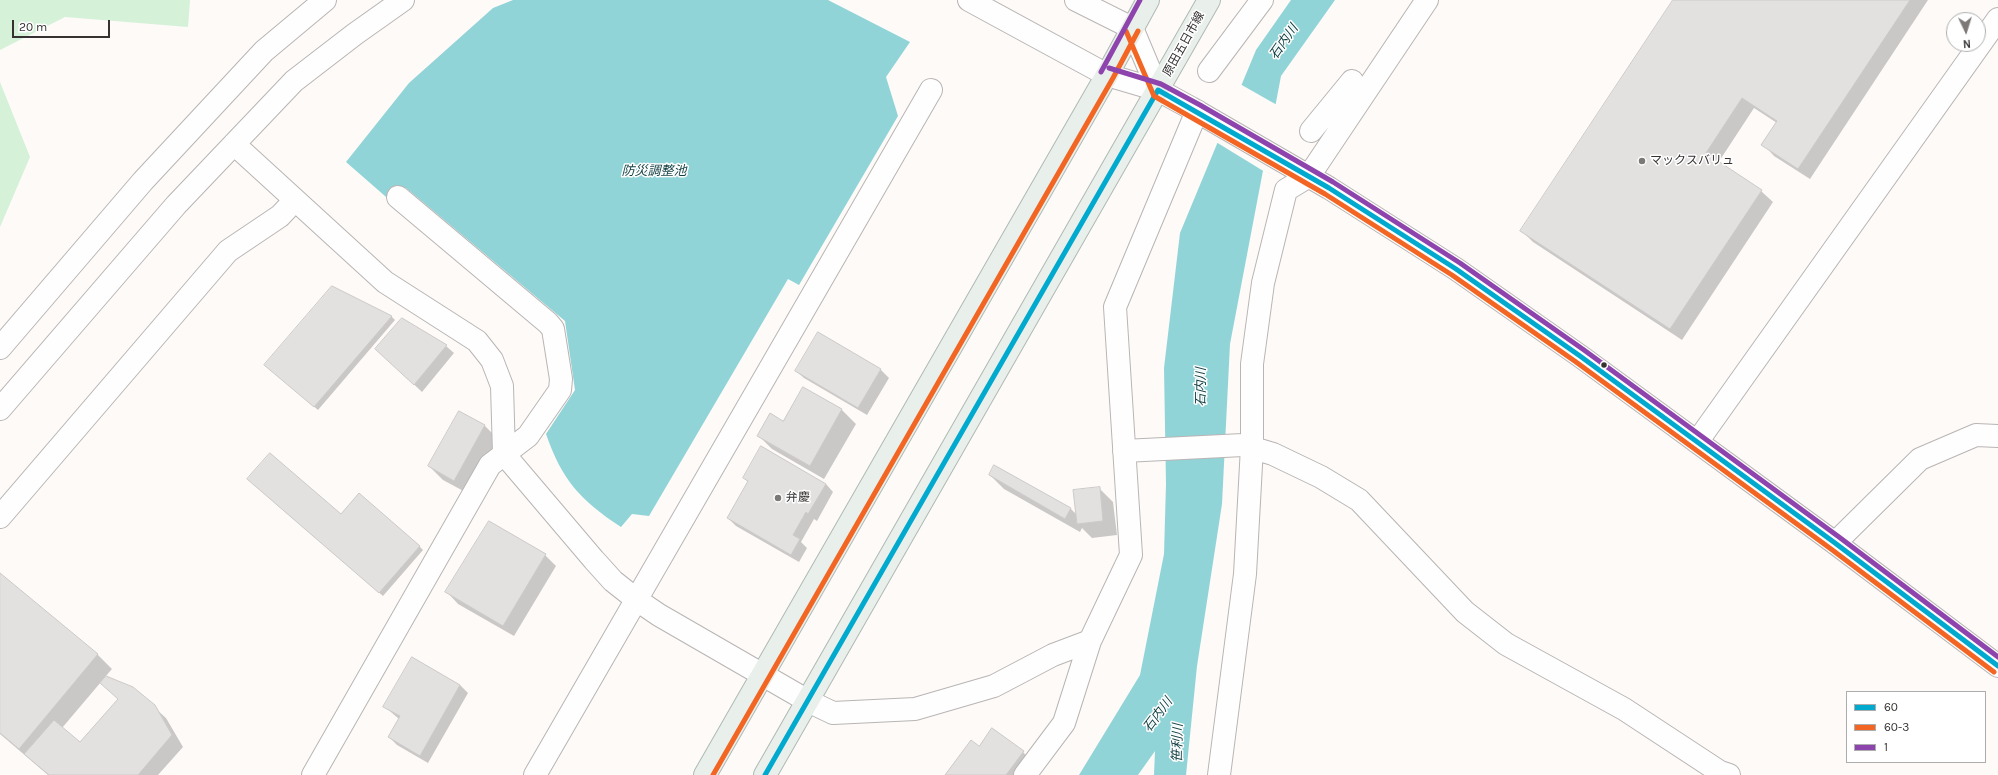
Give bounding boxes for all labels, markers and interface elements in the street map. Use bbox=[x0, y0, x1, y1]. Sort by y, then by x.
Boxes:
street label: 原田五日市線 bbox=[1160, 9, 1208, 79]
scale bar bbox=[14, 12, 112, 38]
north arrow bbox=[1946, 12, 1986, 52]
text: 20 m bbox=[19, 20, 47, 34]
water label: 石内川 bbox=[1266, 22, 1302, 62]
text: N bbox=[1962, 37, 1971, 50]
place label: マックスバリュ bbox=[1650, 154, 1734, 168]
marker: マックスバリュ bbox=[1637, 156, 1647, 166]
water label: 防災調整池 bbox=[622, 163, 686, 179]
unlabelled marker bbox=[1599, 360, 1609, 370]
water label: 石内川 bbox=[1193, 368, 1209, 406]
place label: 弁慶 bbox=[786, 491, 810, 505]
marker: 弁慶 bbox=[773, 493, 783, 503]
legend bbox=[1846, 691, 1986, 763]
water label: 石内川 bbox=[1140, 695, 1176, 735]
text: 60 bbox=[1884, 700, 1898, 714]
text: 60-3 bbox=[1884, 720, 1909, 734]
water label: 笹利川 bbox=[1170, 723, 1186, 763]
text: 1 bbox=[1884, 740, 1888, 754]

